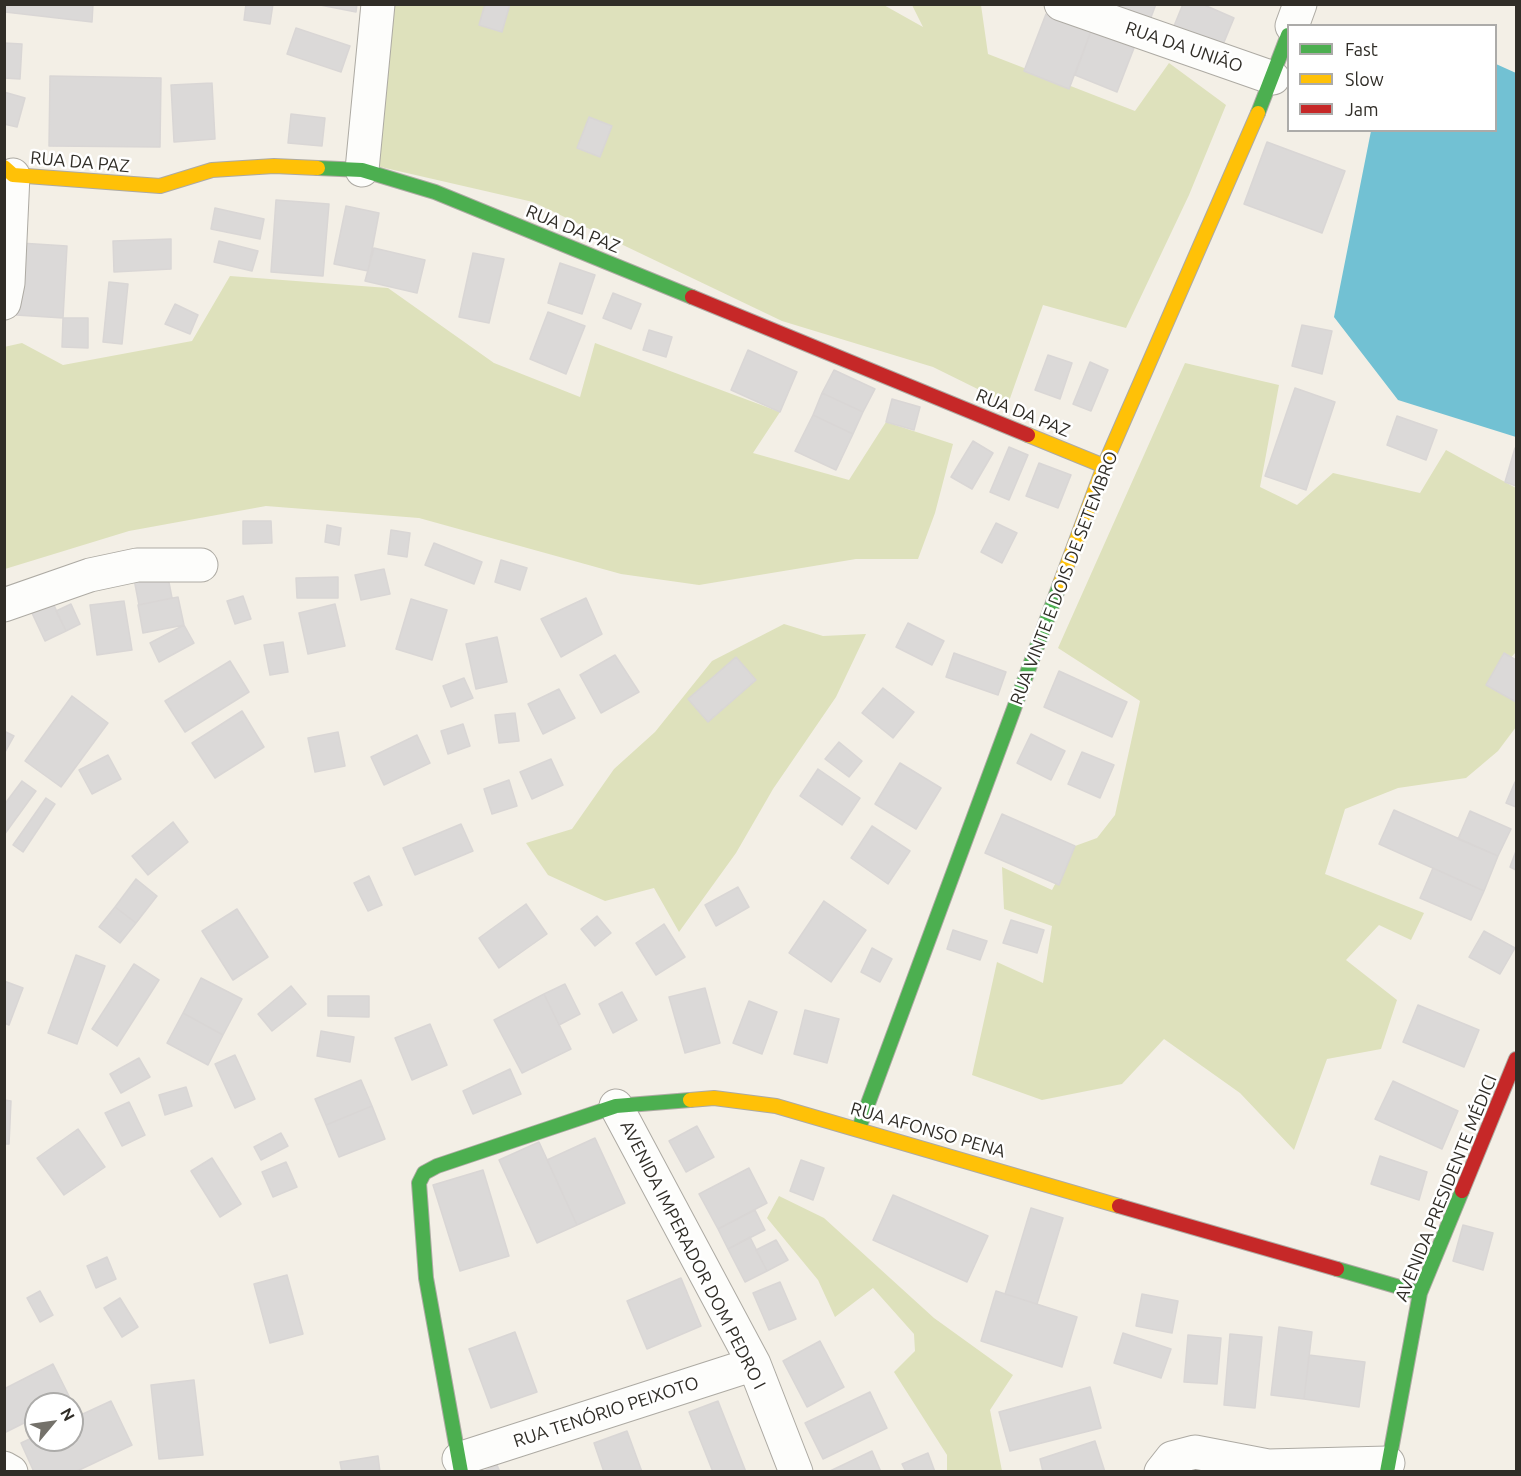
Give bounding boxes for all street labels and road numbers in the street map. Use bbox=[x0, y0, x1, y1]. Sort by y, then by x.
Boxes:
street label: RUA DA UNIÃO bbox=[1122, 17, 1246, 77]
street label: RUA DA PAZ bbox=[29, 147, 131, 177]
street label: RUA DA PAZ bbox=[523, 200, 623, 258]
street label: RUA DA PAZ bbox=[973, 384, 1073, 442]
street label: RUA VINTE E DOIS DE SETEMBRO bbox=[1005, 448, 1123, 708]
street label: AVENIDA PRESIDENTE MÉDICI bbox=[1391, 1071, 1501, 1305]
street label: RUA AFONSO PENA bbox=[848, 1098, 1008, 1162]
street label: AVENIDA IMPERADOR DOM PEDRO I bbox=[616, 1117, 770, 1393]
street label: RUA TENÓRIO PEIXOTO bbox=[511, 1372, 701, 1452]

